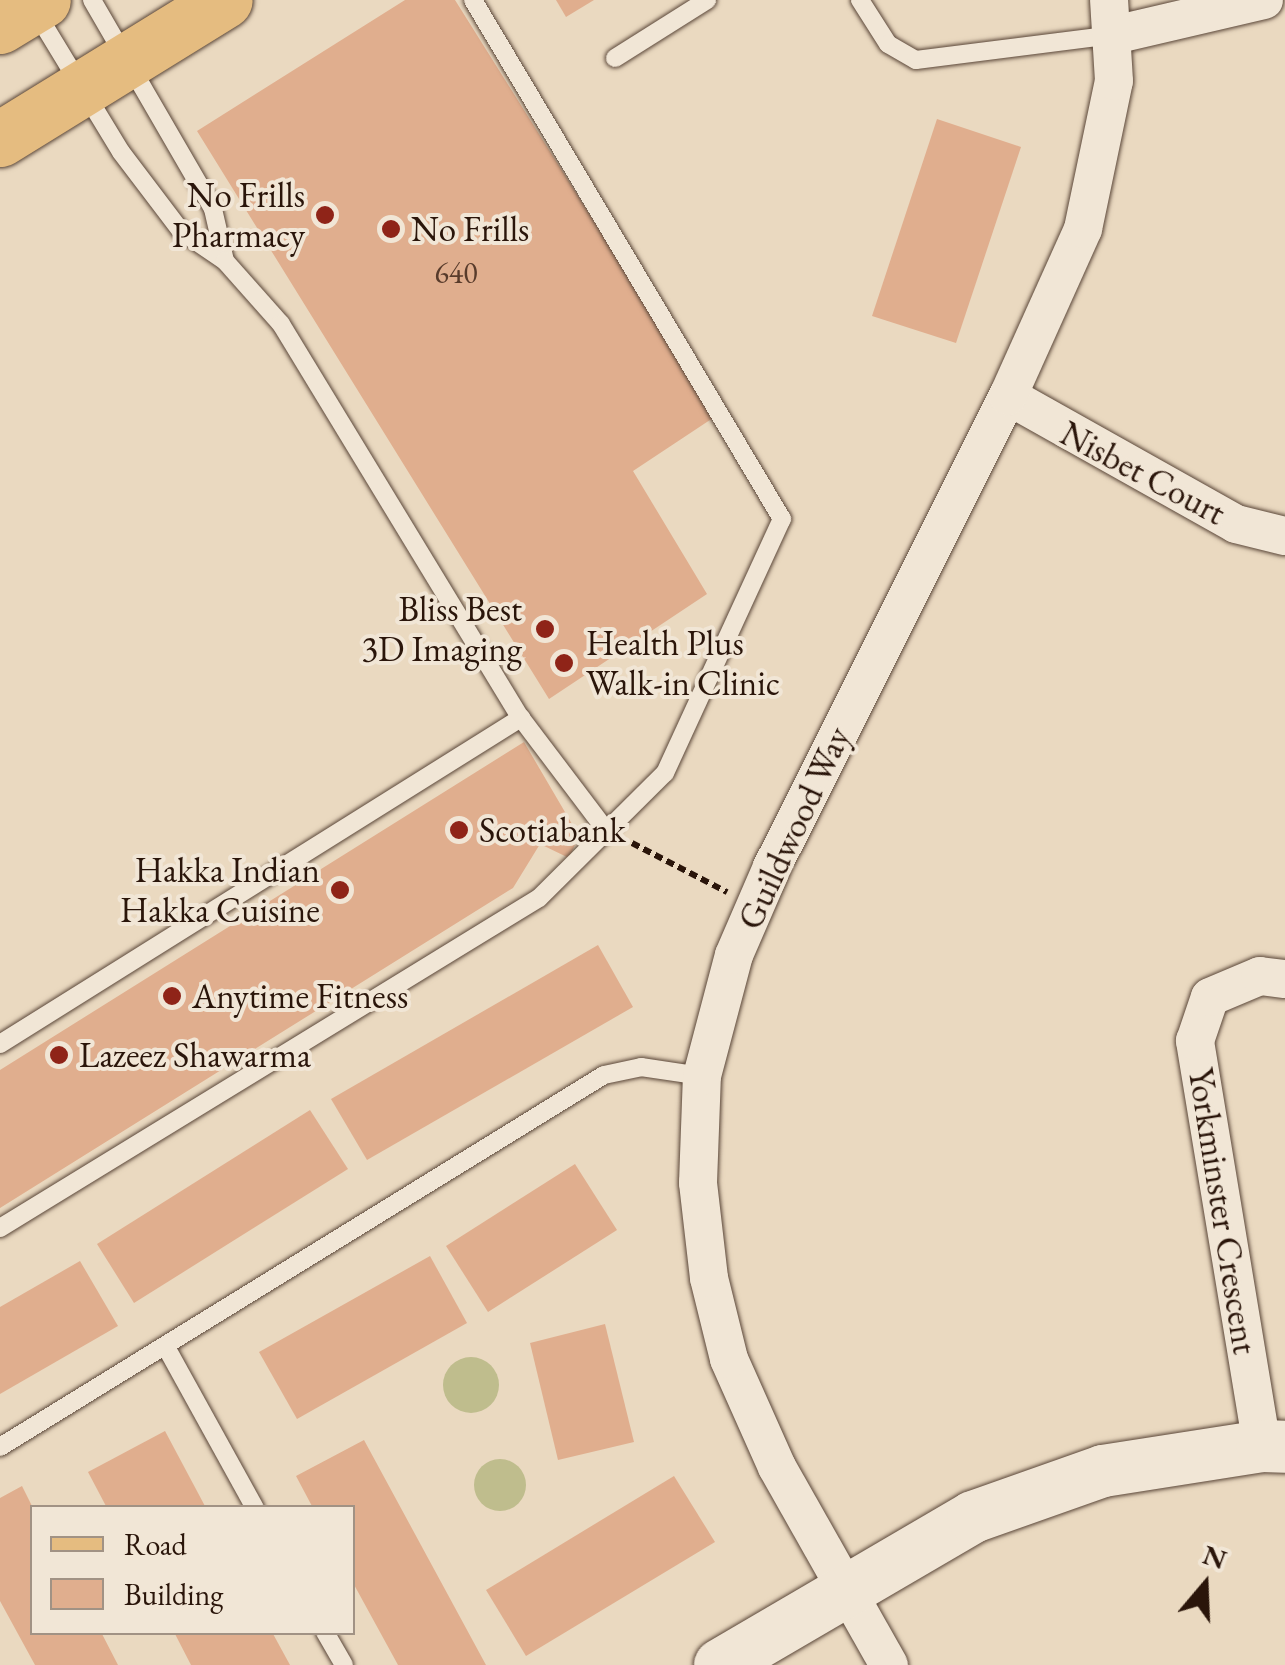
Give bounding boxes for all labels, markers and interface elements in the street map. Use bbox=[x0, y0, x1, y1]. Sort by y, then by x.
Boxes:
place label: No Frills Pharmacy bbox=[172, 174, 305, 256]
marker: No Frills Pharmacy bbox=[314, 204, 336, 226]
place label: No Frills bbox=[411, 208, 529, 250]
marker: No Frills bbox=[380, 218, 402, 240]
house number: 640 bbox=[434, 255, 478, 291]
street label: Nisbet Court bbox=[1053, 412, 1233, 534]
place label: Bliss Best 3D Imaging bbox=[361, 588, 522, 670]
marker: Bliss Best 3D Imaging bbox=[532, 616, 558, 642]
place label: Health Plus Walk-in Clinic bbox=[586, 622, 780, 704]
marker: Health Plus Walk-in Clinic bbox=[551, 650, 577, 676]
street label: Guildwood Way bbox=[729, 720, 859, 936]
place label: Scotiabank bbox=[479, 809, 626, 851]
marker: Scotiabank bbox=[448, 819, 470, 841]
place label: Hakka Indian Hakka Cuisine bbox=[120, 849, 320, 931]
marker: Hakka Indian Hakka Cuisine bbox=[329, 879, 351, 901]
place label: Anytime Fitness bbox=[192, 975, 408, 1017]
marker: Anytime Fitness bbox=[161, 985, 183, 1007]
place label: Lazeez Shawarma bbox=[79, 1034, 311, 1076]
marker: Lazeez Shawarma bbox=[48, 1044, 70, 1066]
street label: Yorkminster Crescent bbox=[1180, 1065, 1266, 1357]
legend bbox=[30, 1505, 355, 1635]
text: Road bbox=[124, 1525, 187, 1564]
north arrow bbox=[1155, 1535, 1255, 1635]
text: N bbox=[1198, 1536, 1231, 1577]
text: Building bbox=[124, 1575, 223, 1614]

